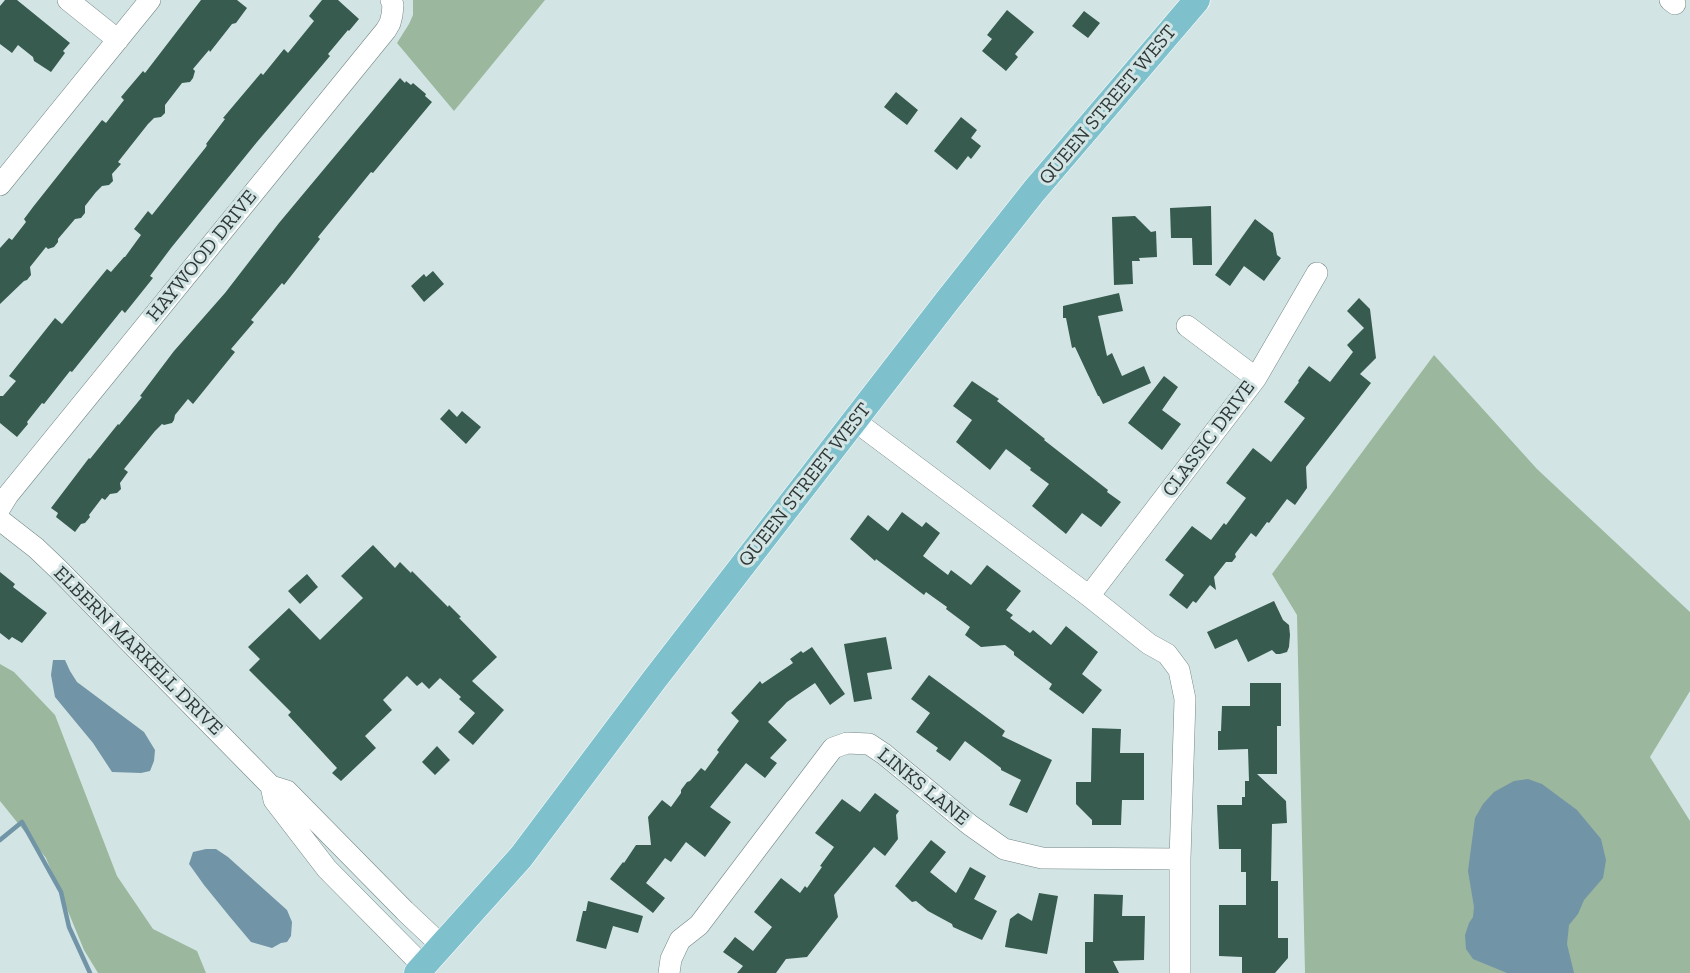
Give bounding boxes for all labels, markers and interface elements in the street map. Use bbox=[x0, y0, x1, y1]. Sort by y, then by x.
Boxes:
street label: QUEEN STREET WEST bbox=[1034, 20, 1182, 190]
street label: HAYWOOD DRIVE bbox=[142, 185, 262, 327]
street label: CLASSIC DRIVE bbox=[1158, 376, 1260, 502]
street label: QUEEN STREET WEST bbox=[734, 398, 876, 572]
street label: ELBERN MARKELL DRIVE bbox=[48, 561, 228, 741]
street label: LINKS LANE bbox=[873, 743, 973, 831]

